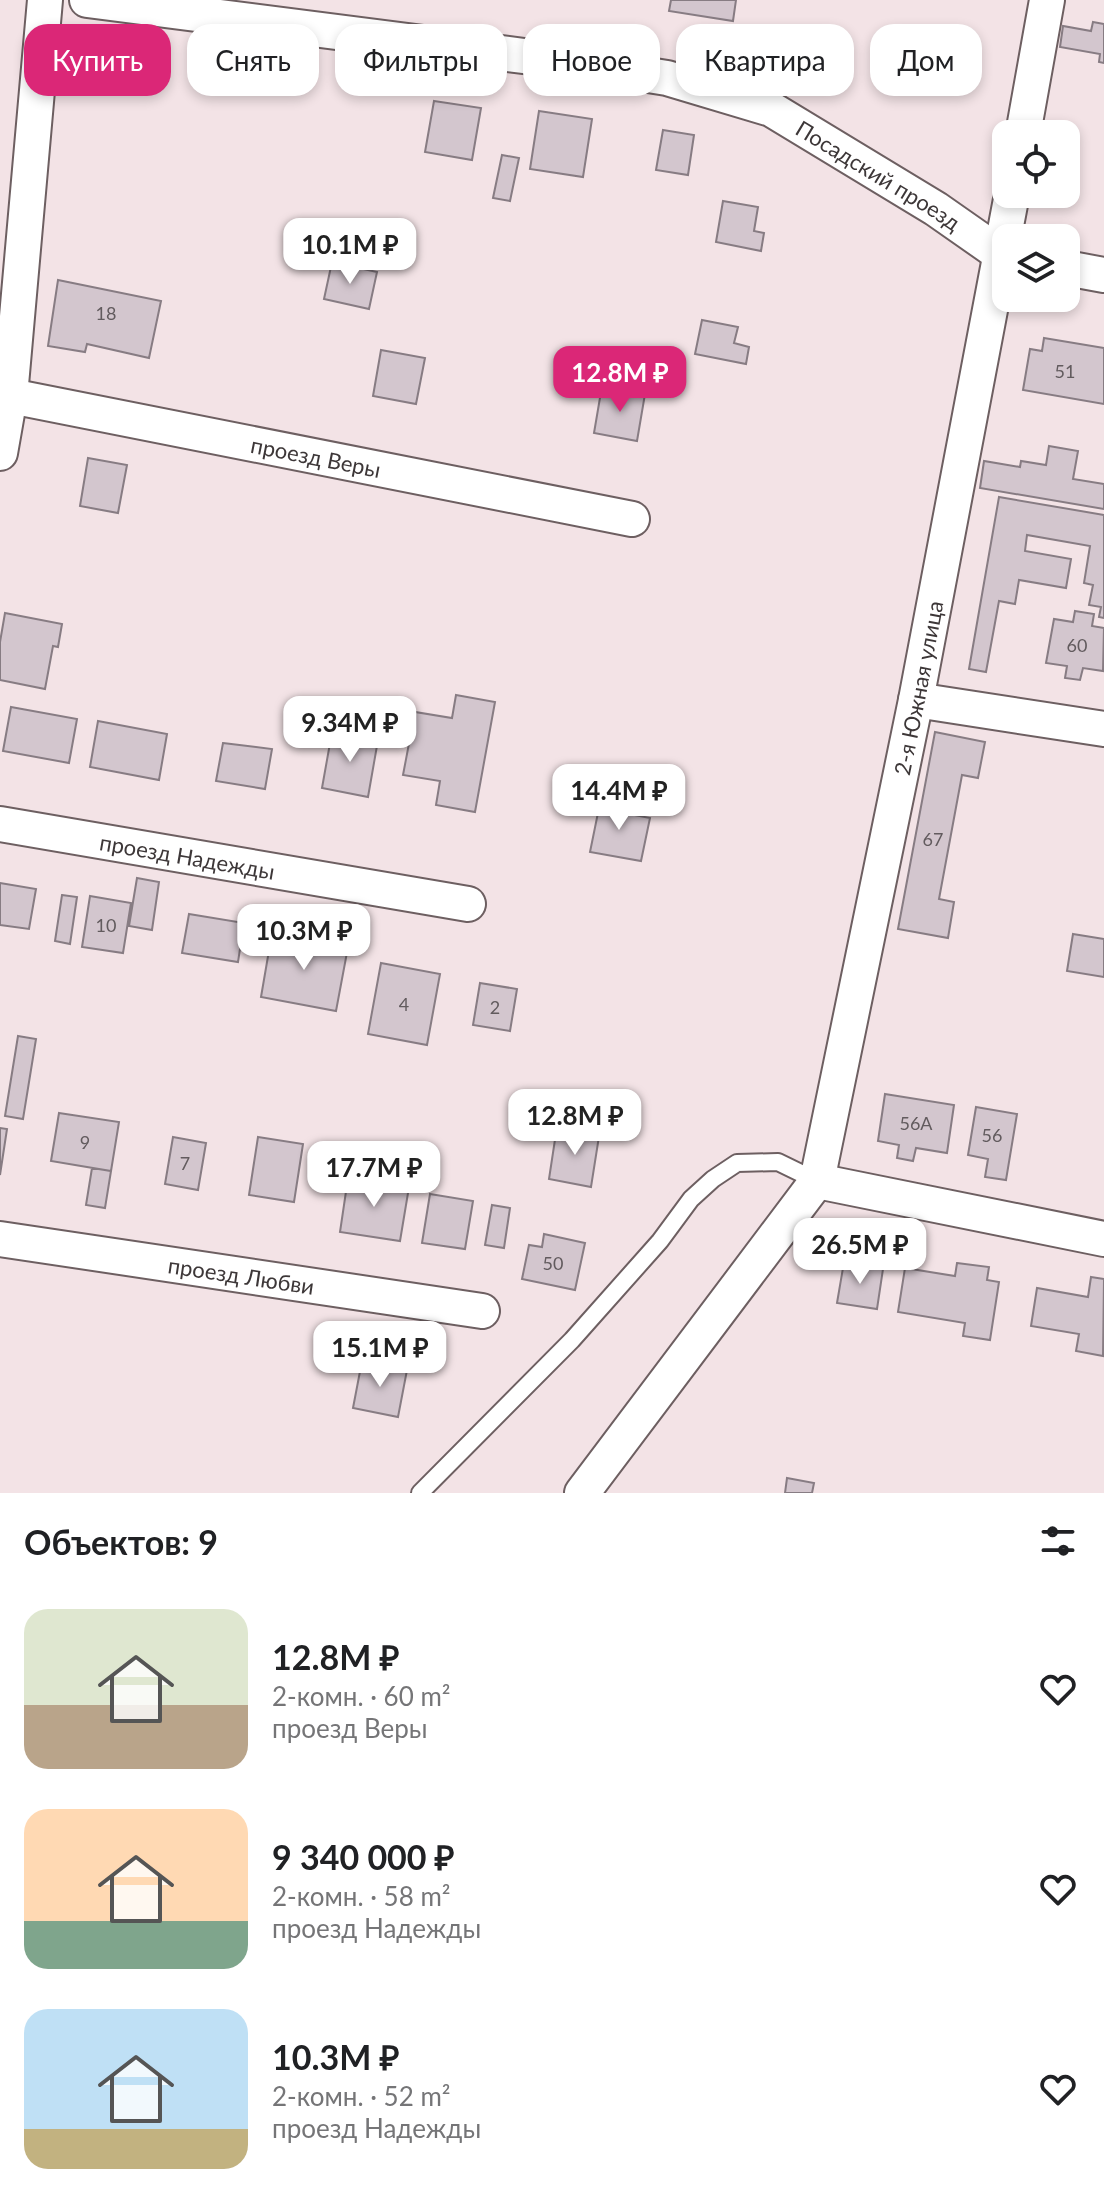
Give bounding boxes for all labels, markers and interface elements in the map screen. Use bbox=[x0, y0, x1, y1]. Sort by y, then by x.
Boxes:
chip: Купить bbox=[24, 24, 171, 96]
chip: Снять bbox=[187, 24, 319, 96]
chip: Фильтры bbox=[335, 24, 507, 96]
chip: Новое bbox=[523, 24, 660, 96]
chip: Квартира bbox=[676, 24, 854, 96]
chip: Дом bbox=[870, 24, 982, 96]
street label: Посадский проезд bbox=[791, 114, 967, 236]
map controls bbox=[992, 120, 1080, 312]
button: locate bbox=[992, 120, 1080, 208]
pin: 10.1M ₽ bbox=[276, 218, 424, 286]
button: layers bbox=[992, 224, 1080, 312]
text: 10.1M ₽ bbox=[301, 228, 399, 260]
house number: 18 bbox=[96, 302, 116, 324]
pin: 12.8M ₽ bbox=[546, 346, 694, 414]
text: 12.8M ₽ bbox=[571, 356, 669, 388]
house number: 51 bbox=[1055, 360, 1075, 382]
street label: проезд Веры bbox=[249, 430, 383, 483]
street label: 2-я Южная улица bbox=[887, 598, 948, 778]
house number: 60 bbox=[1067, 634, 1087, 656]
pin: 9.34M ₽ bbox=[276, 696, 424, 764]
text: 9.34M ₽ bbox=[301, 706, 399, 738]
pin: 14.4M ₽ bbox=[545, 764, 693, 832]
text: 14.4M ₽ bbox=[570, 774, 668, 806]
street label: проезд Надежды bbox=[98, 828, 277, 884]
house number: 67 bbox=[923, 828, 943, 850]
pin: 10.3M ₽ bbox=[230, 904, 378, 972]
house number: 10 bbox=[96, 914, 116, 936]
text: 10.3M ₽ bbox=[255, 914, 353, 946]
house number: 4 bbox=[399, 993, 409, 1015]
house number: 2 bbox=[490, 996, 500, 1018]
pin: 12.8M ₽ bbox=[501, 1089, 649, 1157]
text: 12.8M ₽ bbox=[526, 1099, 624, 1131]
house number: 56А bbox=[899, 1112, 933, 1134]
house number: 56 bbox=[982, 1124, 1002, 1146]
house number: 9 bbox=[80, 1131, 90, 1153]
pin: 17.7M ₽ bbox=[300, 1141, 448, 1209]
text: 17.7M ₽ bbox=[325, 1151, 423, 1183]
house number: 7 bbox=[180, 1152, 190, 1174]
pin: 26.5M ₽ bbox=[786, 1218, 934, 1286]
text: 26.5M ₽ bbox=[811, 1228, 909, 1260]
street label: проезд Любви bbox=[166, 1251, 316, 1299]
house number: 50 bbox=[543, 1252, 563, 1274]
pin: 15.1M ₽ bbox=[306, 1321, 454, 1389]
text: 15.1M ₽ bbox=[331, 1331, 429, 1363]
icon: filters bbox=[1036, 1519, 1080, 1563]
text: Объектов: 9 bbox=[24, 1521, 218, 1562]
text: 12.8M ₽ bbox=[272, 1636, 399, 1677]
icon: home bbox=[88, 1641, 184, 1737]
icon: heart bbox=[1036, 1667, 1080, 1711]
text: 2-комн. · 60 m² bbox=[272, 1680, 451, 1712]
text: проезд Веры bbox=[272, 1712, 428, 1744]
text: 9 340 000 ₽ bbox=[272, 1836, 455, 1877]
icon: home bbox=[88, 1841, 184, 1937]
icon: heart bbox=[1036, 1867, 1080, 1911]
text: 2-комн. · 58 m² bbox=[272, 1880, 451, 1912]
text: проезд Надежды bbox=[272, 1912, 481, 1944]
text: 10.3M ₽ bbox=[272, 2036, 399, 2077]
icon: home bbox=[88, 2041, 184, 2137]
icon: heart bbox=[1036, 2067, 1080, 2111]
text: 2-комн. · 52 m² bbox=[272, 2080, 451, 2112]
text: проезд Надежды bbox=[272, 2112, 481, 2144]

